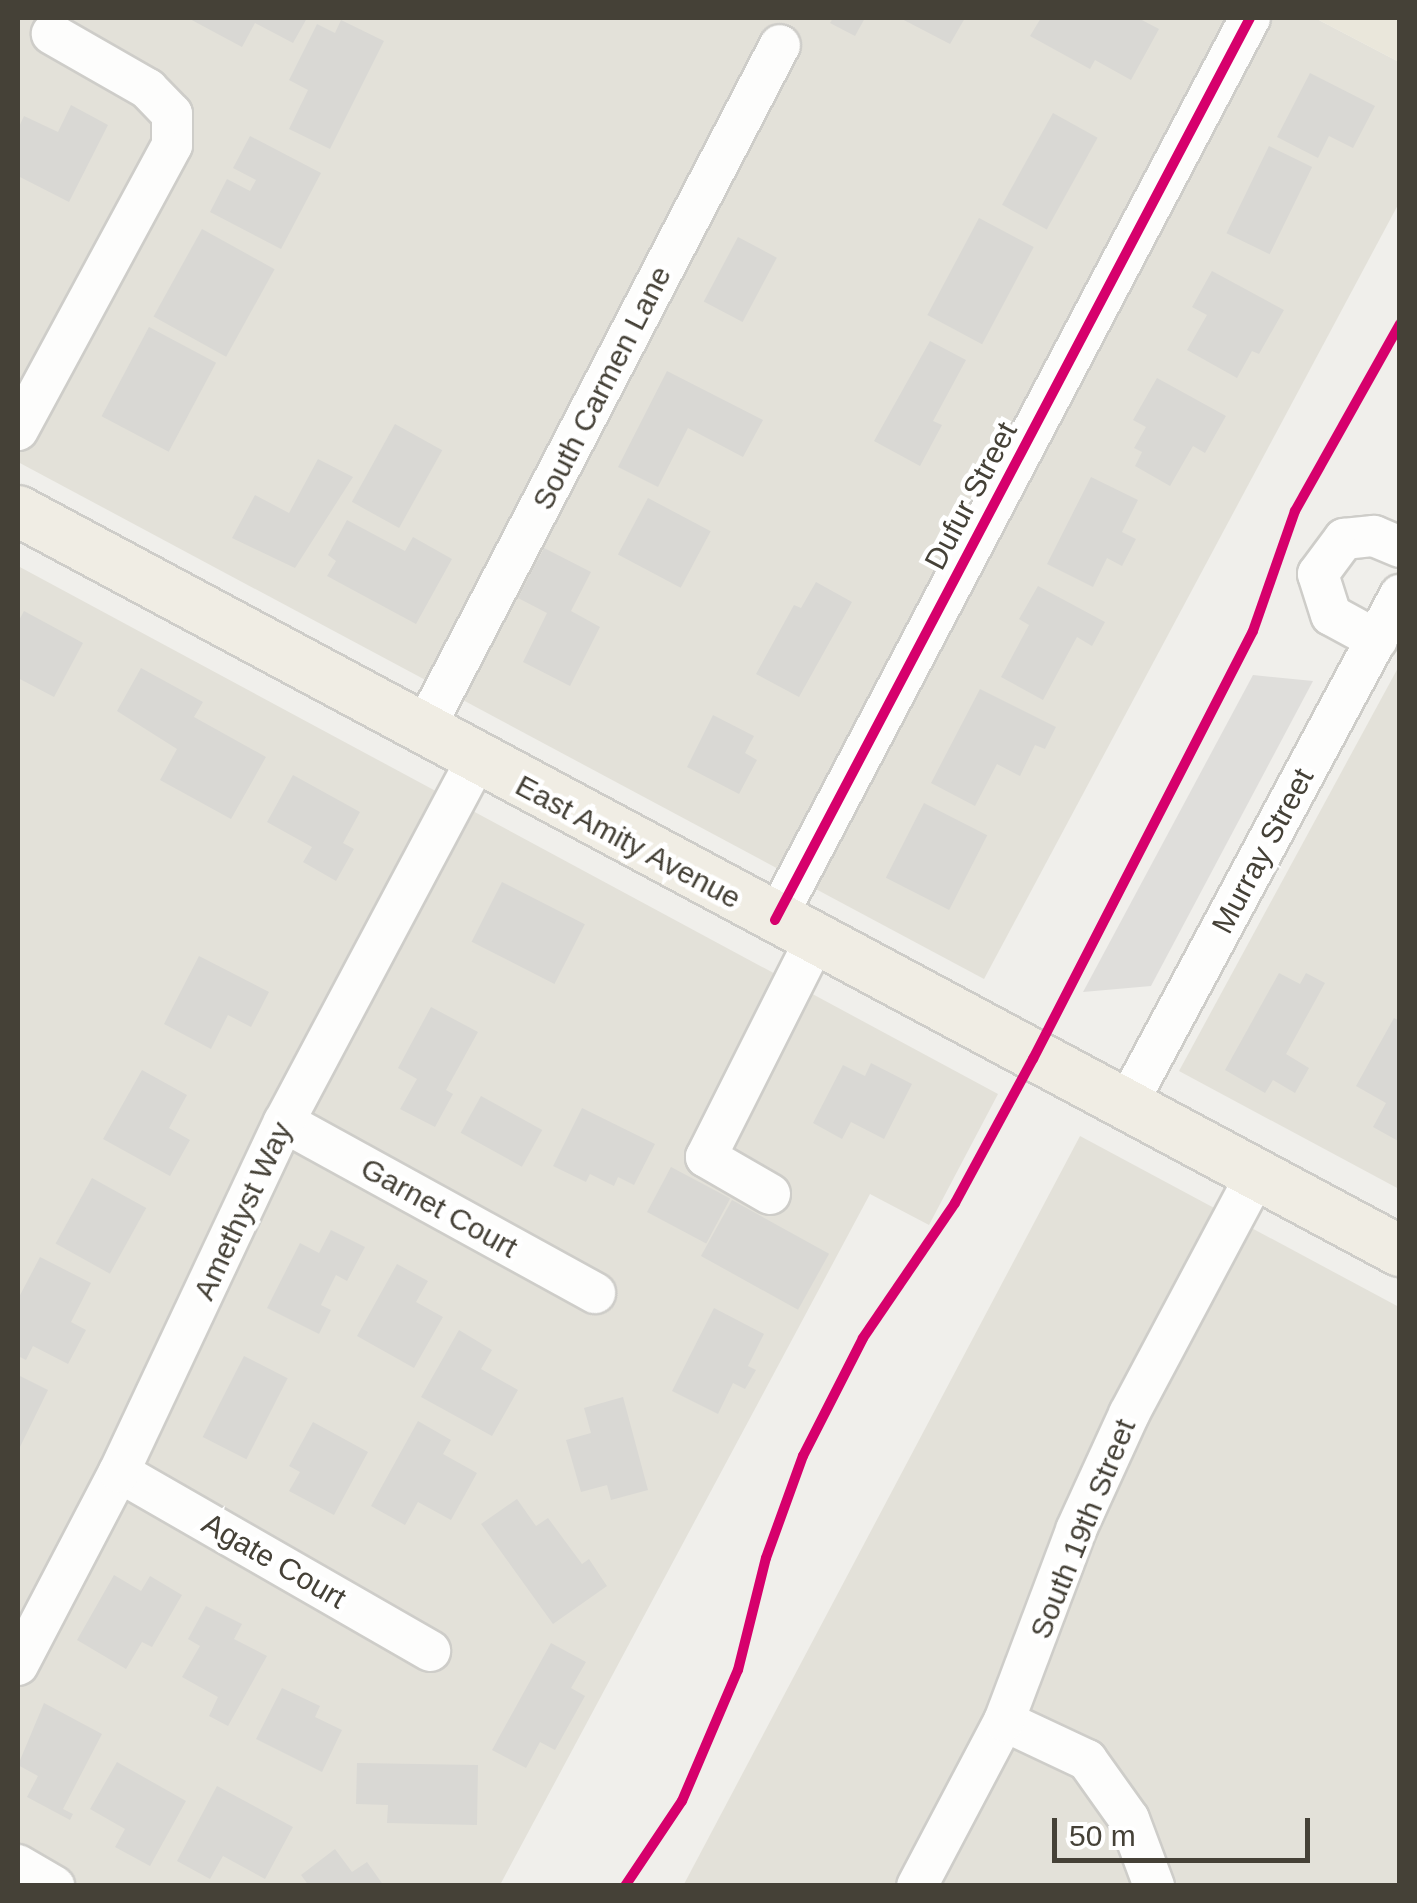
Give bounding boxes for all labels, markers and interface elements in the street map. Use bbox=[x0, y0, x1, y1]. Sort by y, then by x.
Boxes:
street label: South Carmen Lane bbox=[525, 260, 679, 516]
street label: Dufur Street bbox=[917, 416, 1025, 576]
street label: Murray Street bbox=[1204, 762, 1322, 940]
street label: East Amity Avenue bbox=[508, 767, 748, 917]
street label: Amethyst Way bbox=[186, 1116, 300, 1306]
street label: Garnet Court bbox=[354, 1150, 524, 1266]
street label: South 19th Street bbox=[1023, 1414, 1143, 1644]
street label: Agate Court bbox=[196, 1505, 352, 1617]
scale bar bbox=[1057, 1798, 1314, 1860]
text: 50 m bbox=[1069, 1819, 1136, 1852]

